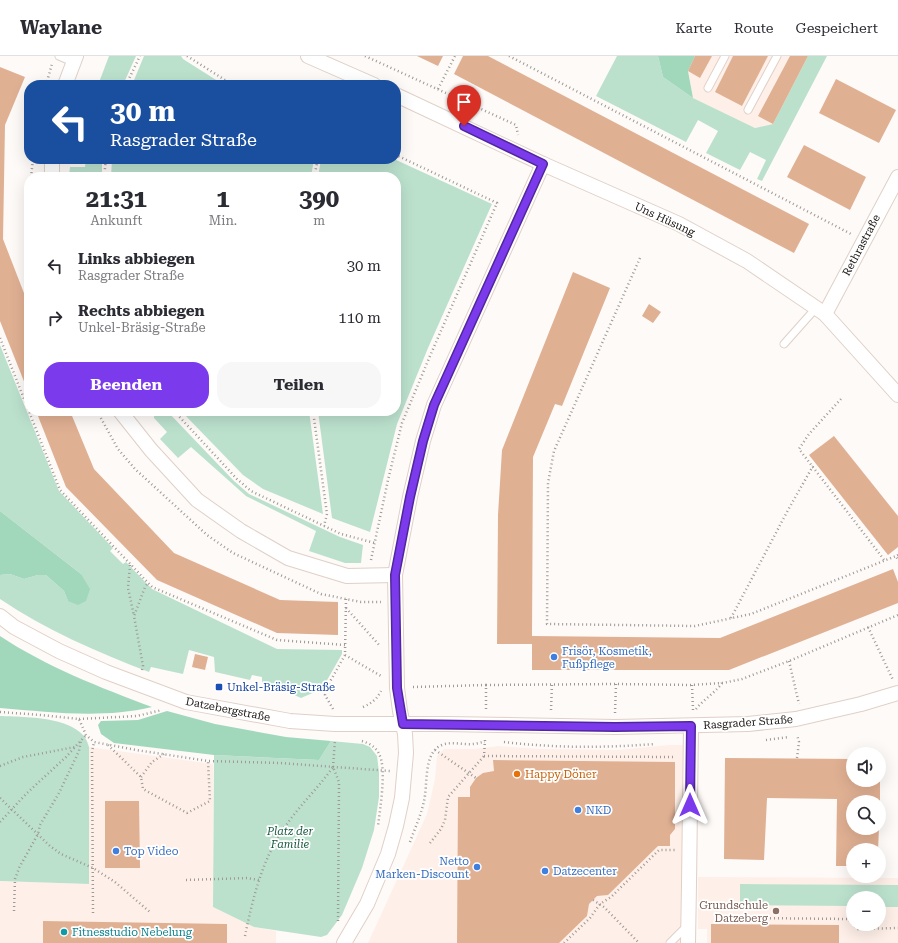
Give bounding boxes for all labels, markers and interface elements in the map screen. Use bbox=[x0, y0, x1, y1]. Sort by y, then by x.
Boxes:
text: Waylane bbox=[20, 16, 102, 39]
text: Karte bbox=[676, 20, 712, 36]
text: Route bbox=[734, 20, 774, 36]
text: Gespeichert bbox=[796, 20, 878, 36]
pin bbox=[447, 85, 481, 126]
icon: arrive bbox=[453, 91, 475, 113]
text: 30 m bbox=[110, 95, 175, 128]
icon: left bbox=[44, 96, 96, 148]
text: Rasgrader Straße bbox=[110, 129, 257, 150]
text: 21:31 bbox=[86, 185, 147, 213]
text: 1 bbox=[216, 185, 230, 213]
text: 390 bbox=[299, 185, 339, 213]
street label: Uns Hüsung bbox=[633, 200, 698, 239]
street label: Rethrastraße bbox=[840, 212, 883, 278]
text: Ankunft bbox=[90, 213, 142, 228]
text: Min. bbox=[209, 213, 237, 228]
text: m bbox=[313, 213, 325, 228]
text: Links abbiegen bbox=[78, 250, 195, 268]
icon: left bbox=[44, 255, 66, 277]
text: 30 m bbox=[347, 257, 381, 275]
text: Rasgrader Straße bbox=[78, 268, 184, 283]
text: Rechts abbiegen bbox=[78, 302, 205, 320]
icon: right bbox=[44, 307, 66, 329]
text: 110 m bbox=[338, 309, 381, 327]
text: Unkel-Bräsig-Straße bbox=[78, 320, 206, 335]
button: Beenden bbox=[44, 362, 209, 408]
button: Teilen bbox=[217, 362, 381, 408]
place label: Frisör, Kosmetik, Fußpflege bbox=[562, 645, 652, 671]
marker: Frisör, Kosmetik, Fußpflege bbox=[549, 652, 559, 662]
place label: Unkel-Bräsig-Straße bbox=[227, 681, 335, 694]
marker: Unkel-Bräsig-Straße bbox=[214, 682, 224, 692]
street label: Datzebergstraße bbox=[184, 695, 271, 724]
street label: Rasgrader Straße bbox=[703, 713, 793, 732]
map controls bbox=[846, 747, 886, 931]
button: sound bbox=[846, 747, 886, 787]
place label: Happy Döner bbox=[525, 768, 597, 781]
marker: Happy Döner bbox=[512, 769, 522, 779]
position arrow bbox=[669, 784, 711, 826]
button: search bbox=[846, 795, 886, 835]
place label: NKD bbox=[586, 804, 611, 817]
marker: NKD bbox=[573, 805, 583, 815]
park label: Platz der Familie bbox=[266, 825, 313, 851]
button: + bbox=[846, 843, 886, 883]
place label: Top Video bbox=[124, 845, 179, 858]
marker: Top Video bbox=[111, 846, 121, 856]
place label: Netto Marken-Discount bbox=[375, 855, 469, 881]
marker: Netto Marken-Discount bbox=[472, 862, 482, 872]
place label: Datzecenter bbox=[553, 865, 617, 878]
marker: Datzecenter bbox=[540, 866, 550, 876]
button: − bbox=[846, 891, 886, 931]
place label: Grundschule Datzeberg bbox=[699, 899, 769, 925]
marker: Grundschule Datzeberg bbox=[771, 906, 781, 916]
place label: Fitnesstudio Nebelung bbox=[72, 926, 193, 939]
marker: Fitnesstudio Nebelung bbox=[59, 927, 69, 937]

